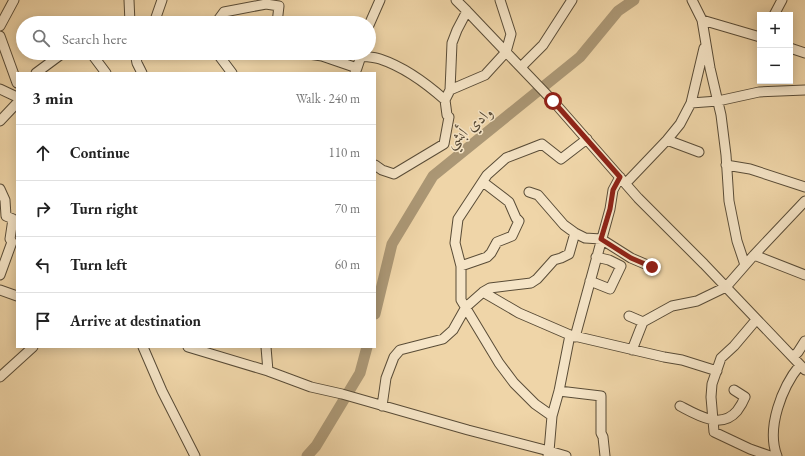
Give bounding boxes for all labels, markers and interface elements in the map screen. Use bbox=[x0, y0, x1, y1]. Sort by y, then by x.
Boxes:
map controls bbox=[757, 12, 793, 84]
button: + bbox=[757, 12, 793, 48]
search box bbox=[16, 16, 376, 60]
icon: search bbox=[30, 27, 52, 49]
text: Search here bbox=[62, 29, 127, 48]
button: − bbox=[757, 48, 793, 84]
text: 3 min bbox=[32, 87, 73, 109]
text: Walk · 240 m bbox=[296, 90, 360, 107]
route start bbox=[544, 92, 562, 110]
water label: وادي أبشي bbox=[440, 100, 501, 157]
icon: ahead bbox=[32, 142, 54, 164]
text: Continue bbox=[70, 143, 130, 162]
text: 110 m bbox=[329, 144, 360, 161]
icon: right bbox=[32, 198, 54, 220]
text: Turn right bbox=[70, 199, 138, 218]
text: 70 m bbox=[335, 200, 360, 217]
icon: left bbox=[32, 254, 54, 276]
text: Turn left bbox=[70, 255, 127, 274]
text: 60 m bbox=[335, 256, 360, 273]
route end bbox=[643, 258, 661, 276]
icon: arrive bbox=[32, 310, 54, 332]
text: Arrive at destination bbox=[70, 311, 201, 330]

